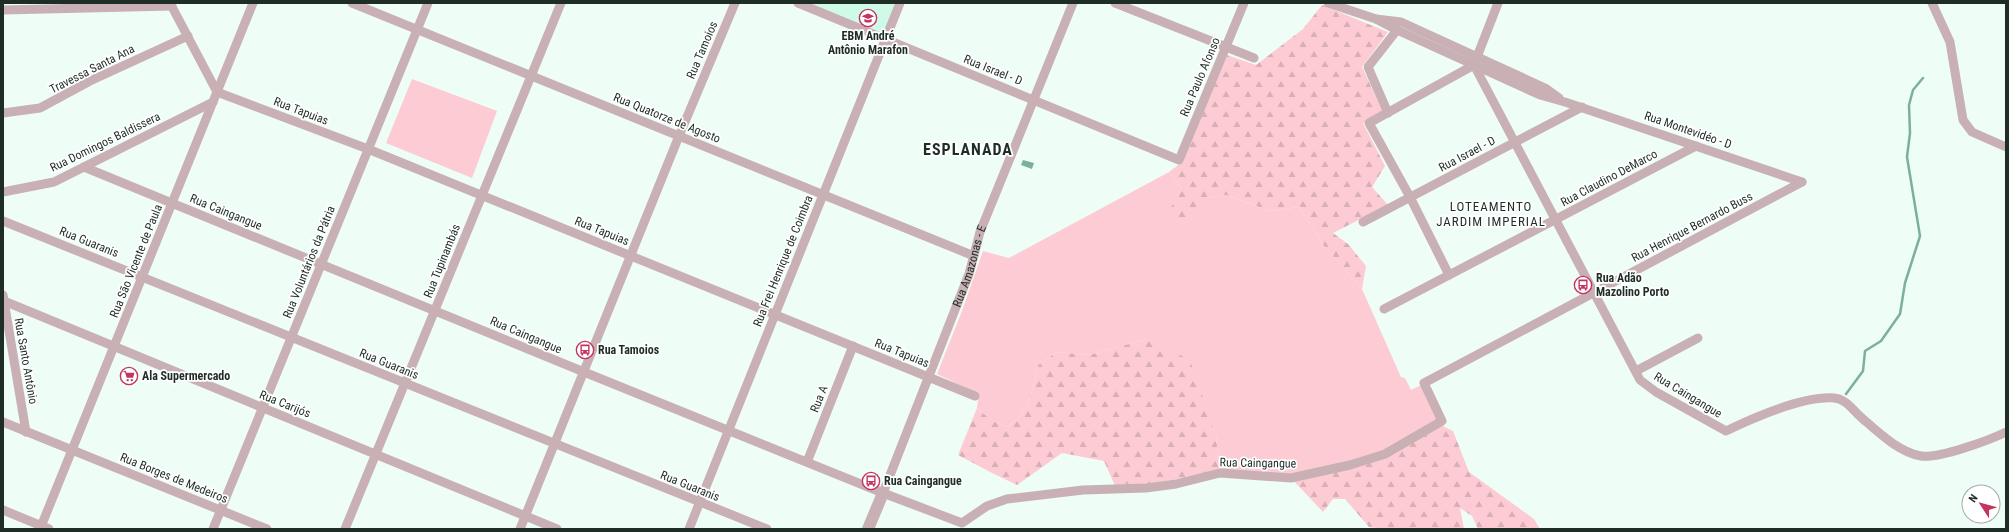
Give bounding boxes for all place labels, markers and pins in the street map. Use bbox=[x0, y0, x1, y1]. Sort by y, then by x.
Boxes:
school or university icon: EBM André Antônio Marafon bbox=[858, 8, 878, 28]
place label: EBM André Antônio Marafon bbox=[828, 29, 908, 57]
place label: Rua Adão Mazolino Porto bbox=[1596, 271, 1669, 299]
bus stop icon: Rua Adão Mazolino Porto bbox=[1573, 275, 1593, 295]
bus stop icon: Rua Tamoios bbox=[575, 340, 595, 360]
place label: Rua Tamoios bbox=[598, 343, 660, 357]
supermarket icon: Ala Supermercado bbox=[119, 366, 139, 386]
place label: Ala Supermercado bbox=[142, 369, 230, 383]
bus stop icon: Rua Caingangue bbox=[861, 471, 881, 491]
place label: Rua Caingangue bbox=[884, 474, 962, 488]

